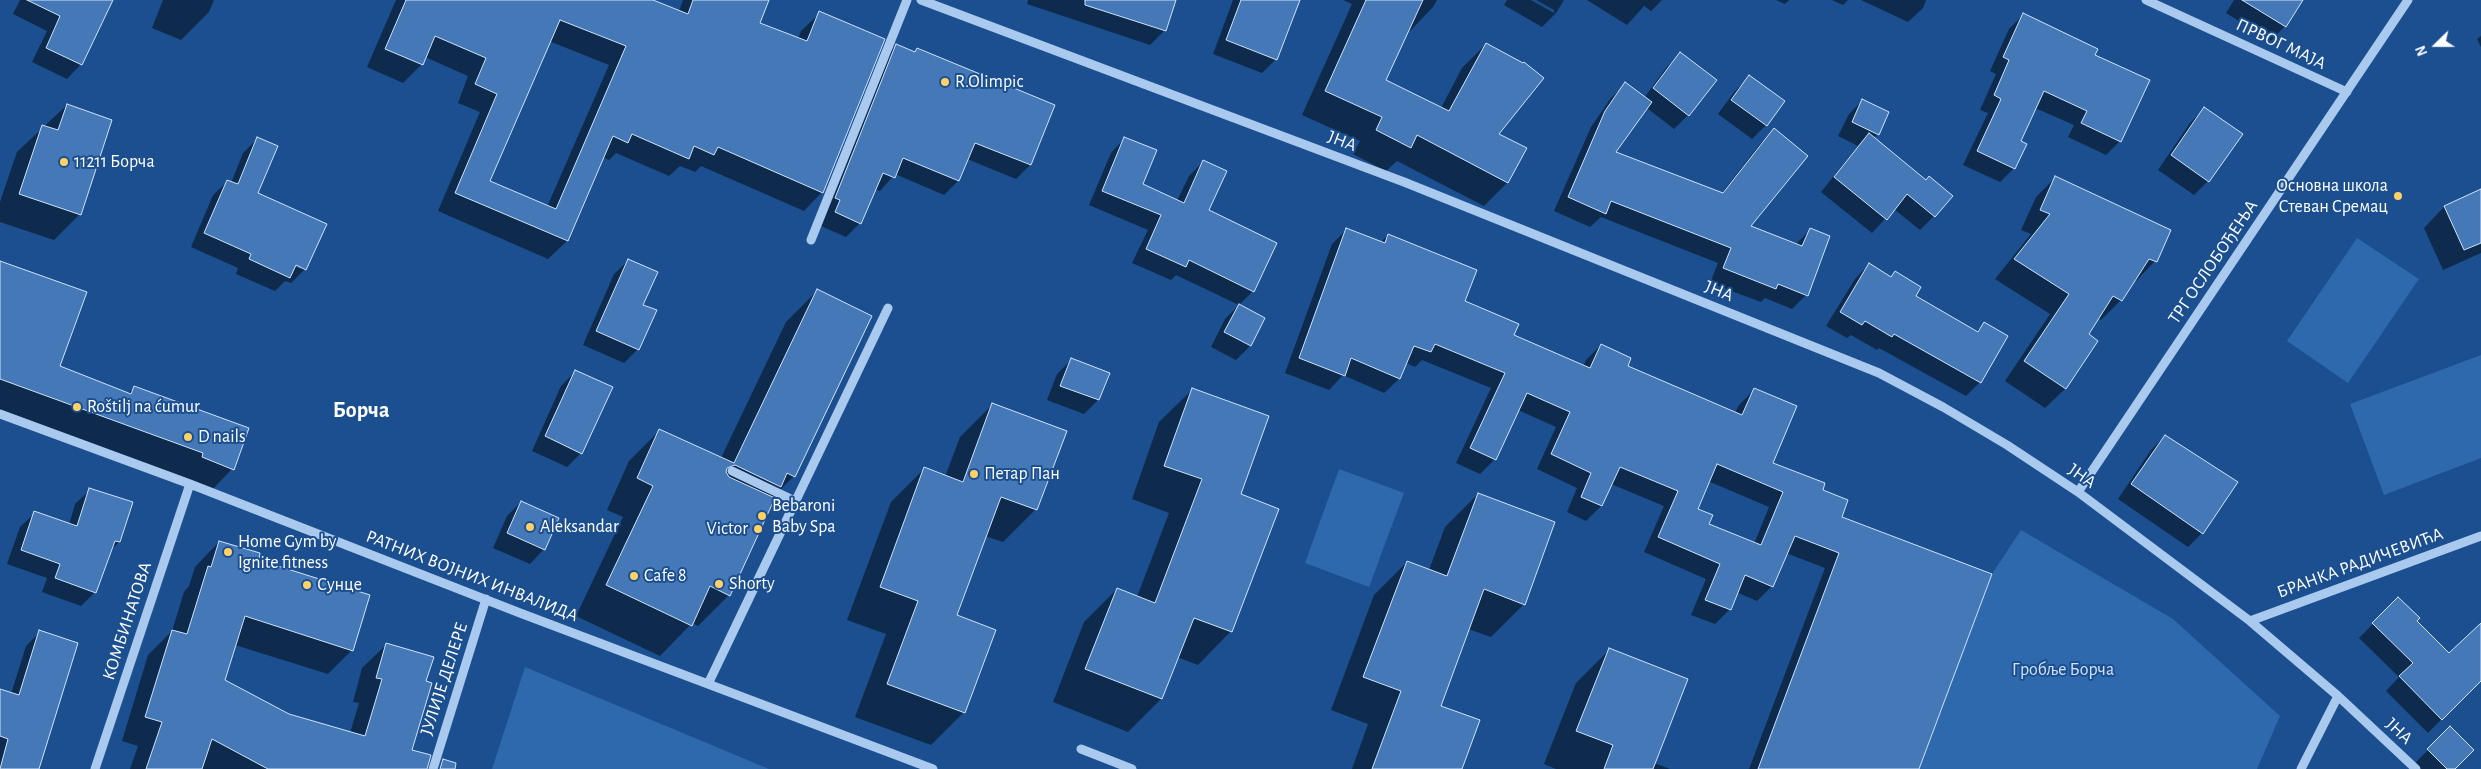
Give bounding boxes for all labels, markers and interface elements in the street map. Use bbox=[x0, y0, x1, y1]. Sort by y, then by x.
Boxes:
street label: ПРВОГ МАЈА bbox=[2233, 14, 2329, 74]
north arrow bbox=[2411, 20, 2461, 70]
text: N bbox=[2414, 43, 2430, 58]
place label: R.Olimpic bbox=[955, 71, 1023, 93]
marker: R.Olimpic bbox=[939, 76, 951, 88]
street label: ЈНА bbox=[1324, 126, 1360, 156]
place label: 11211 Борча bbox=[74, 151, 155, 173]
marker: 11211 Борча bbox=[58, 156, 70, 168]
place label: Основна школа Стеван Сремац bbox=[2276, 175, 2388, 218]
marker: Основна школа Стеван Сремац bbox=[2392, 190, 2404, 202]
street label: ТРГ ОСЛОБОЂЕЊА bbox=[2164, 196, 2262, 328]
street label: ЈНА bbox=[1701, 275, 1737, 307]
place label: Roštilj na ćumur bbox=[87, 396, 200, 418]
district label: Борча bbox=[333, 397, 389, 423]
marker: Roštilj na ćumur bbox=[71, 401, 83, 413]
place label: D nails bbox=[198, 426, 246, 448]
marker: D nails bbox=[182, 431, 194, 443]
street label: ЈНА bbox=[2064, 459, 2100, 493]
place label: Петар Пан bbox=[984, 463, 1060, 485]
marker: Петар Пан bbox=[968, 468, 980, 480]
place label: Bebaroni Baby Spa bbox=[772, 495, 836, 538]
marker: Bebaroni Baby Spa bbox=[756, 510, 768, 522]
place label: Aleksandar bbox=[540, 516, 619, 538]
place label: Victor bbox=[707, 518, 748, 540]
marker: Aleksandar bbox=[524, 521, 536, 533]
marker: Victor bbox=[752, 523, 764, 535]
street label: БРАНКА РАДИЧЕВИЋА bbox=[2274, 523, 2446, 603]
street label: РАТНИХ ВОЈНИХ ИНВАЛИДА bbox=[363, 525, 581, 627]
place label: Home Gym by Ignite fitness bbox=[238, 531, 336, 574]
marker: Home Gym by Ignite fitness bbox=[222, 546, 234, 558]
street label: КОМБИНАТОВА bbox=[98, 559, 156, 683]
place label: Cafe 8 bbox=[644, 565, 686, 587]
marker: Cafe 8 bbox=[628, 570, 640, 582]
place label: Shorty bbox=[729, 573, 775, 595]
place label: Сунце bbox=[317, 574, 362, 596]
marker: Shorty bbox=[713, 578, 725, 590]
marker: Сунце bbox=[301, 579, 313, 591]
street label: ЈУЛИЈЕ ДЕЛЕРЕ bbox=[416, 620, 472, 738]
park label: Гробље Борча bbox=[2012, 659, 2114, 681]
street label: ЈНА bbox=[2381, 713, 2417, 749]

